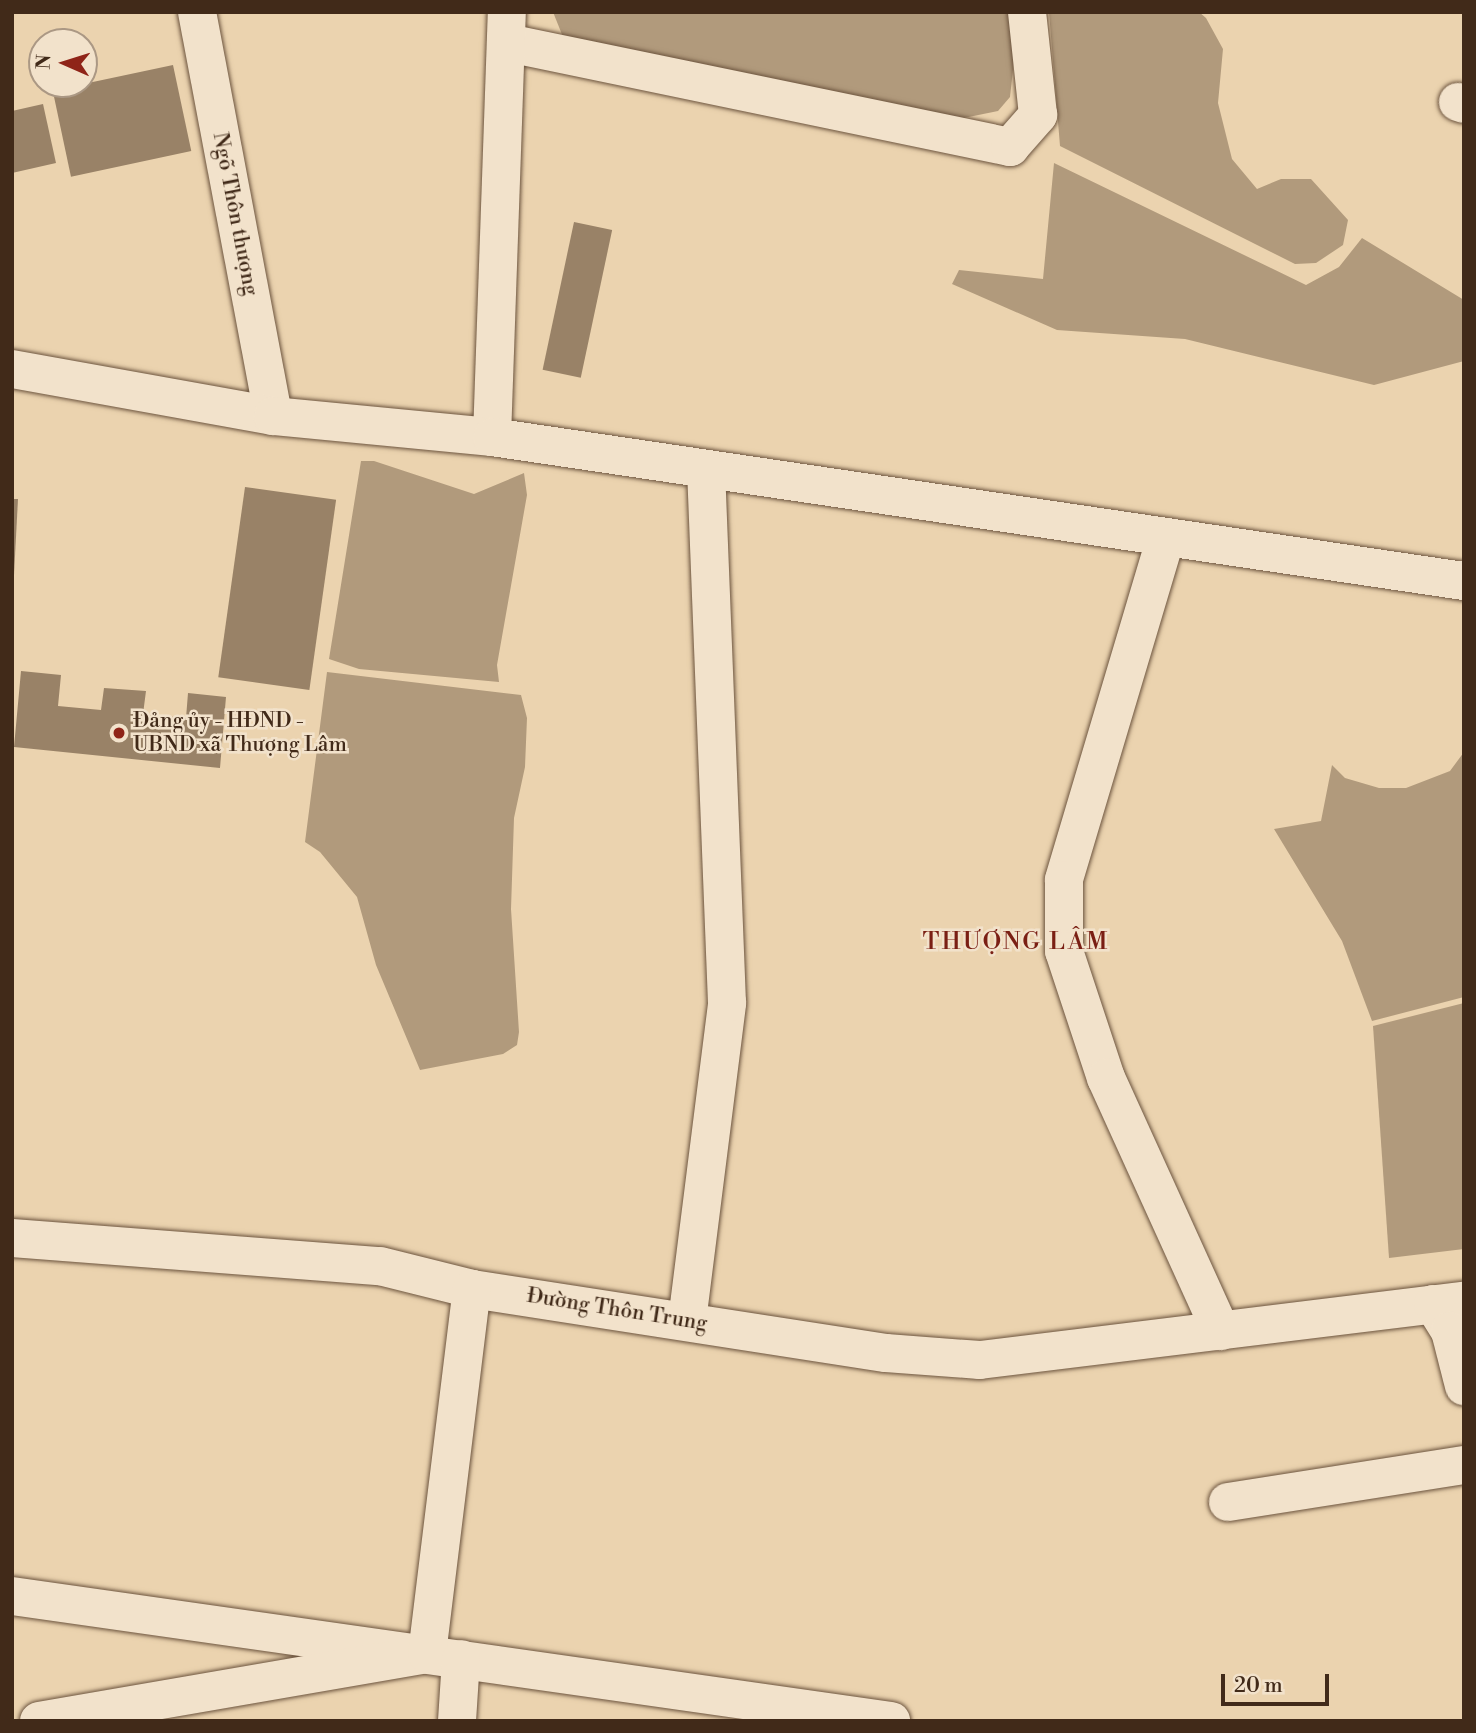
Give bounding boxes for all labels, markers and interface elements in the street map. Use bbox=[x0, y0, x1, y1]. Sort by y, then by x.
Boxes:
north arrow bbox=[28, 28, 98, 98]
text: N bbox=[32, 54, 56, 70]
street label: Ngõ Thôn thượng bbox=[207, 130, 263, 298]
place label: Đảng ủy - HĐND - UBND xã Thượng Lâm bbox=[133, 708, 347, 758]
marker: Đảng ủy - HĐND - UBND xã Thượng Lâm bbox=[111, 725, 127, 741]
district label: THƯỢNG LÂM bbox=[924, 929, 1108, 957]
street label: Đường Thôn Trung bbox=[525, 1283, 709, 1337]
scale bar bbox=[1224, 1660, 1332, 1704]
text: 20 m bbox=[1234, 1673, 1283, 1699]

